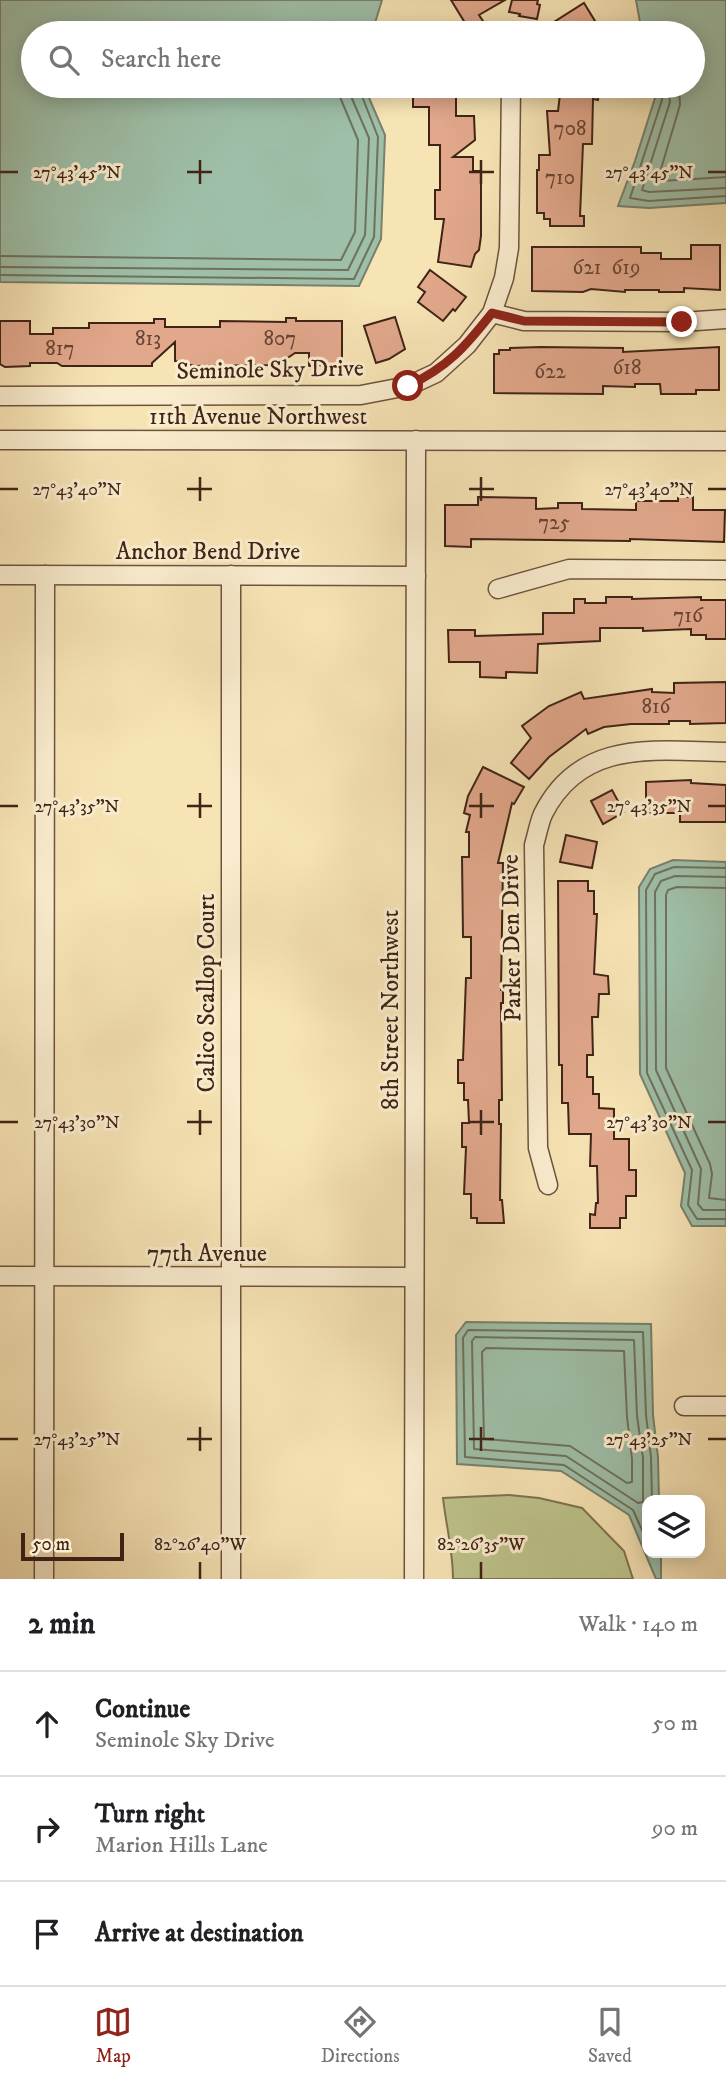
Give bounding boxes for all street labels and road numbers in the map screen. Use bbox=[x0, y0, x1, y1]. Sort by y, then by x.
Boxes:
street label: Seminole Sky Drive bbox=[176, 353, 364, 387]
street label: 11th Avenue Northwest bbox=[149, 402, 367, 432]
street label: Anchor Bend Drive bbox=[116, 537, 300, 567]
street label: Parker Den Drive bbox=[496, 854, 528, 1022]
street label: Calico Scallop Court bbox=[192, 893, 222, 1092]
street label: 8th Street Northwest bbox=[376, 910, 406, 1110]
street label: 77th Avenue bbox=[147, 1239, 267, 1269]

